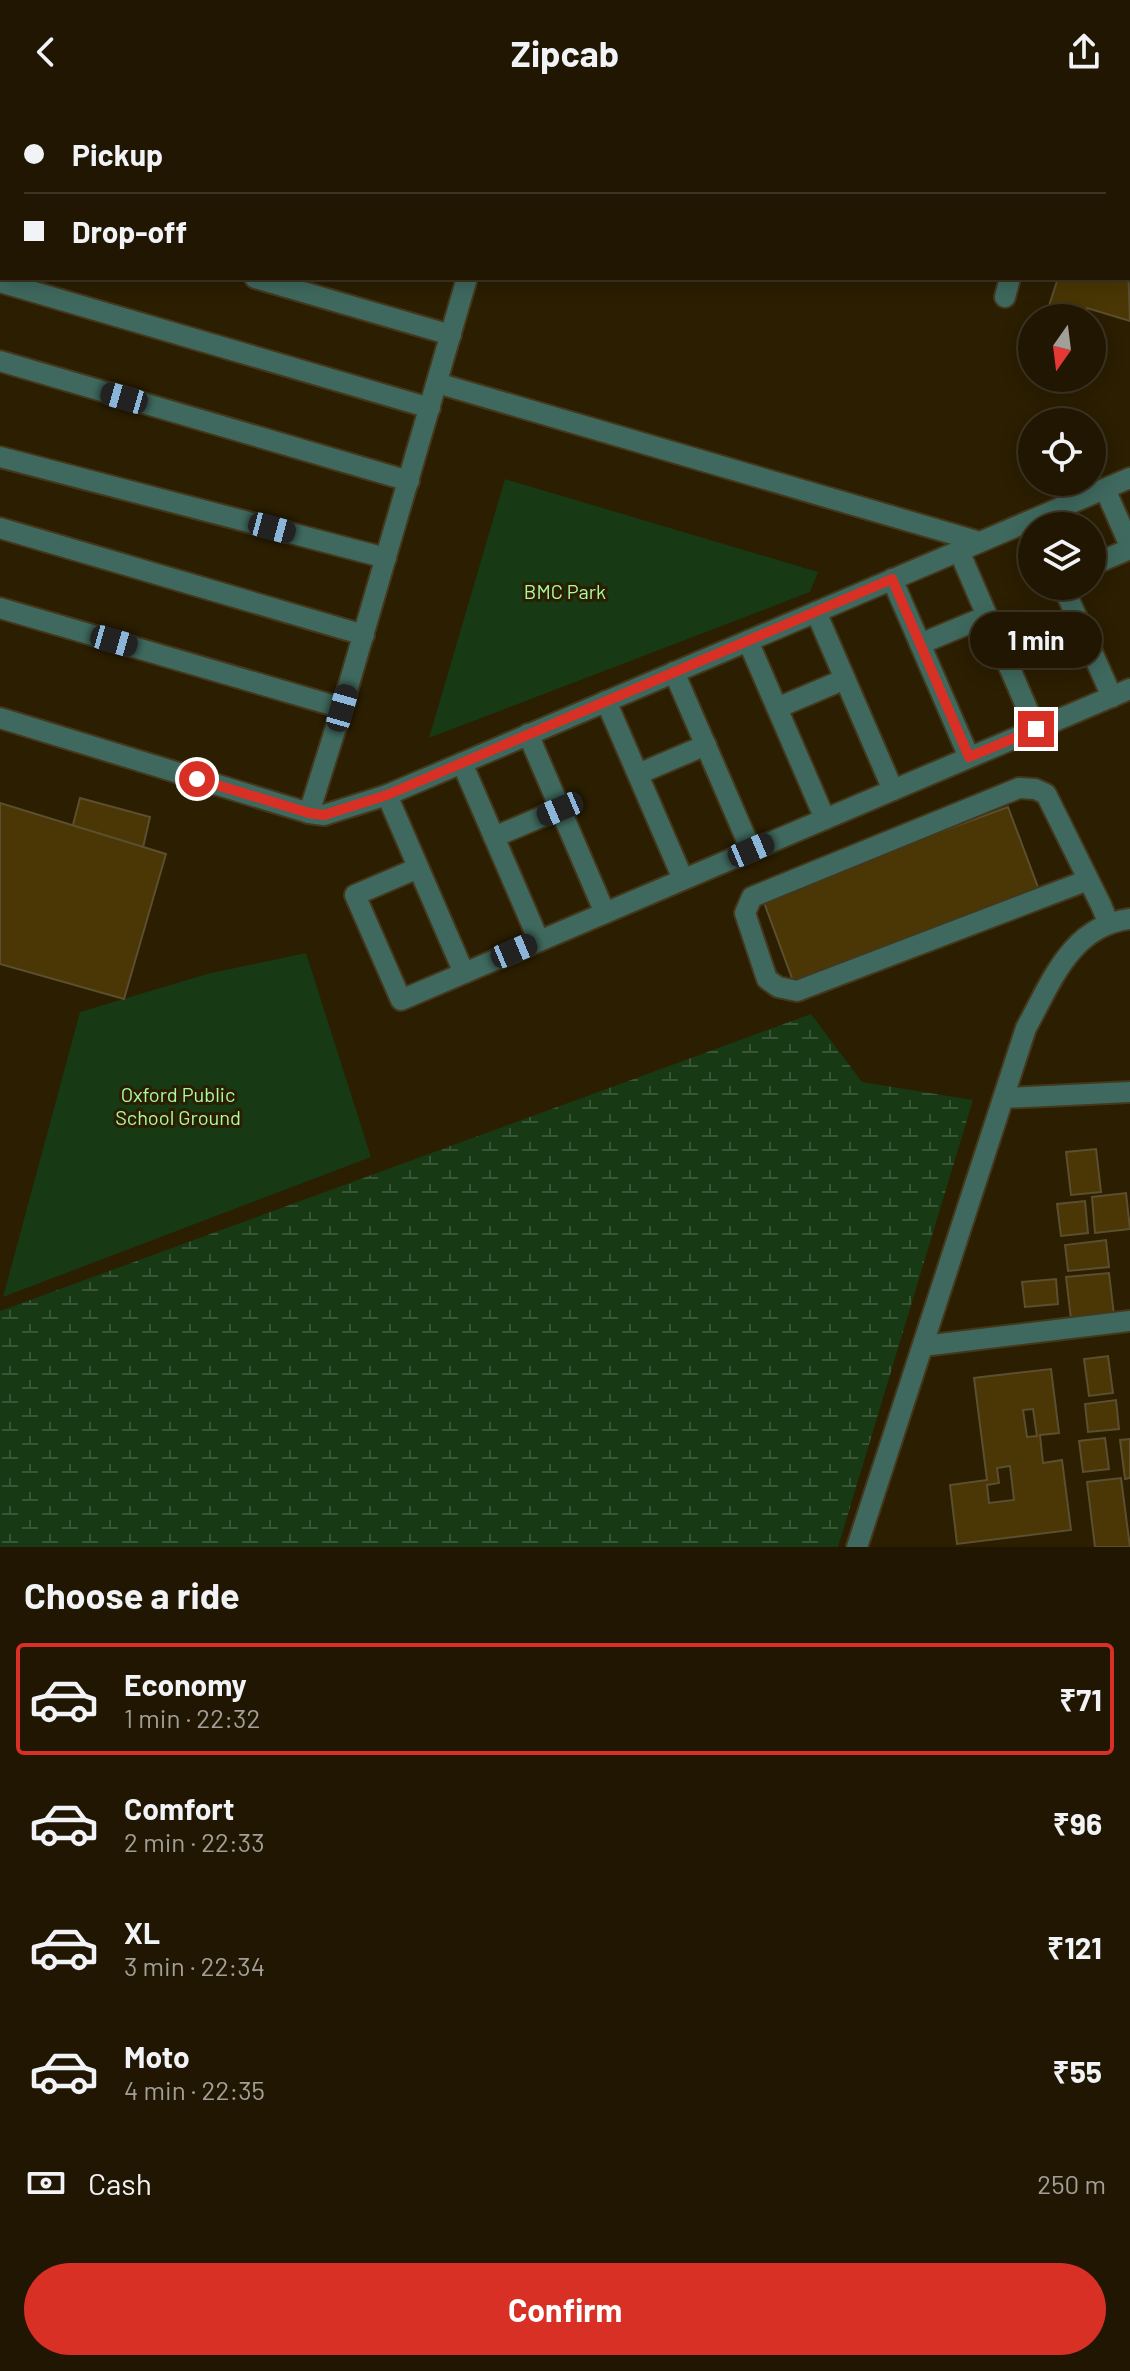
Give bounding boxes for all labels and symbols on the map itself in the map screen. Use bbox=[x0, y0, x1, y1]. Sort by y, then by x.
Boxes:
north arrow bbox=[1018, 304, 1106, 392]
car bbox=[98, 380, 150, 416]
car bbox=[246, 510, 298, 546]
park label: BMC Park bbox=[524, 579, 606, 603]
callout: 1 min bbox=[970, 613, 1102, 669]
car bbox=[88, 623, 140, 659]
car bbox=[324, 682, 360, 734]
route end bbox=[1018, 711, 1054, 747]
route start bbox=[179, 761, 215, 797]
car bbox=[533, 789, 587, 829]
car bbox=[724, 830, 778, 870]
car bbox=[487, 931, 541, 971]
park label: Oxford Public School Ground bbox=[115, 1082, 241, 1129]

